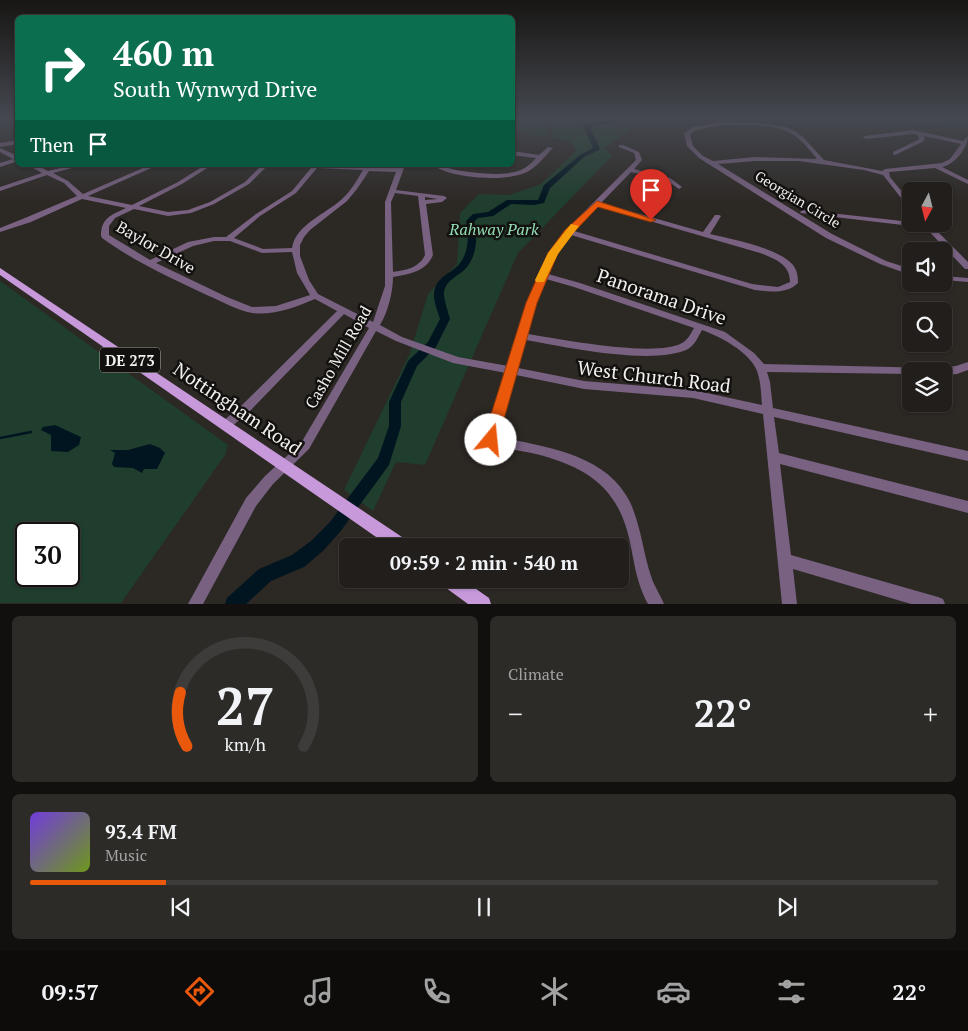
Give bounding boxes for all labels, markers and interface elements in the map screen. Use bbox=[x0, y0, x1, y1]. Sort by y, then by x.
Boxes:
text: 460 m bbox=[113, 30, 214, 76]
icon: right bbox=[30, 35, 95, 100]
text: South Wynwyd Drive bbox=[113, 74, 317, 103]
icon: arrive bbox=[84, 130, 112, 158]
text: Then bbox=[30, 132, 74, 157]
street label: Georgian Circle bbox=[752, 166, 844, 232]
pin bbox=[630, 169, 672, 220]
icon: arrive bbox=[637, 176, 665, 204]
north arrow bbox=[902, 182, 952, 232]
map controls bbox=[902, 182, 952, 412]
street label: Baylor Drive bbox=[112, 216, 200, 278]
park label: Rahway Park bbox=[448, 218, 539, 240]
button: sound bbox=[902, 242, 952, 292]
street label: Panorama Drive bbox=[594, 262, 730, 330]
street label: Casho Mill Road bbox=[300, 301, 376, 412]
button: search bbox=[902, 302, 952, 352]
road number: DE 273 bbox=[100, 348, 160, 372]
street label: West Church Road bbox=[576, 354, 733, 398]
street label: Nottingham Road bbox=[169, 356, 307, 460]
button: layers bbox=[902, 362, 952, 412]
position arrow bbox=[464, 413, 516, 465]
speed limit sign: 30 bbox=[15, 522, 80, 587]
text: 09:59 · 2 min · 540 m bbox=[390, 550, 578, 575]
text: Climate bbox=[508, 663, 564, 685]
text: 27 bbox=[216, 671, 274, 740]
text: 22° bbox=[694, 688, 752, 738]
text: − bbox=[508, 695, 523, 732]
text: + bbox=[923, 695, 938, 732]
text: km/h bbox=[224, 732, 266, 756]
text: 93.4 FM bbox=[105, 819, 177, 844]
text: Music bbox=[105, 844, 147, 866]
icon: previous bbox=[167, 893, 195, 921]
icon: pause bbox=[470, 893, 498, 921]
icon: next bbox=[773, 893, 801, 921]
icon: directions bbox=[182, 974, 217, 1009]
icon: music bbox=[301, 974, 336, 1009]
icon: phone bbox=[419, 974, 454, 1009]
icon: climate bbox=[537, 974, 572, 1009]
icon: car bbox=[656, 974, 691, 1009]
icon: filters bbox=[774, 974, 809, 1009]
text: 09:57 bbox=[42, 977, 99, 1006]
text: 22° bbox=[892, 977, 926, 1006]

